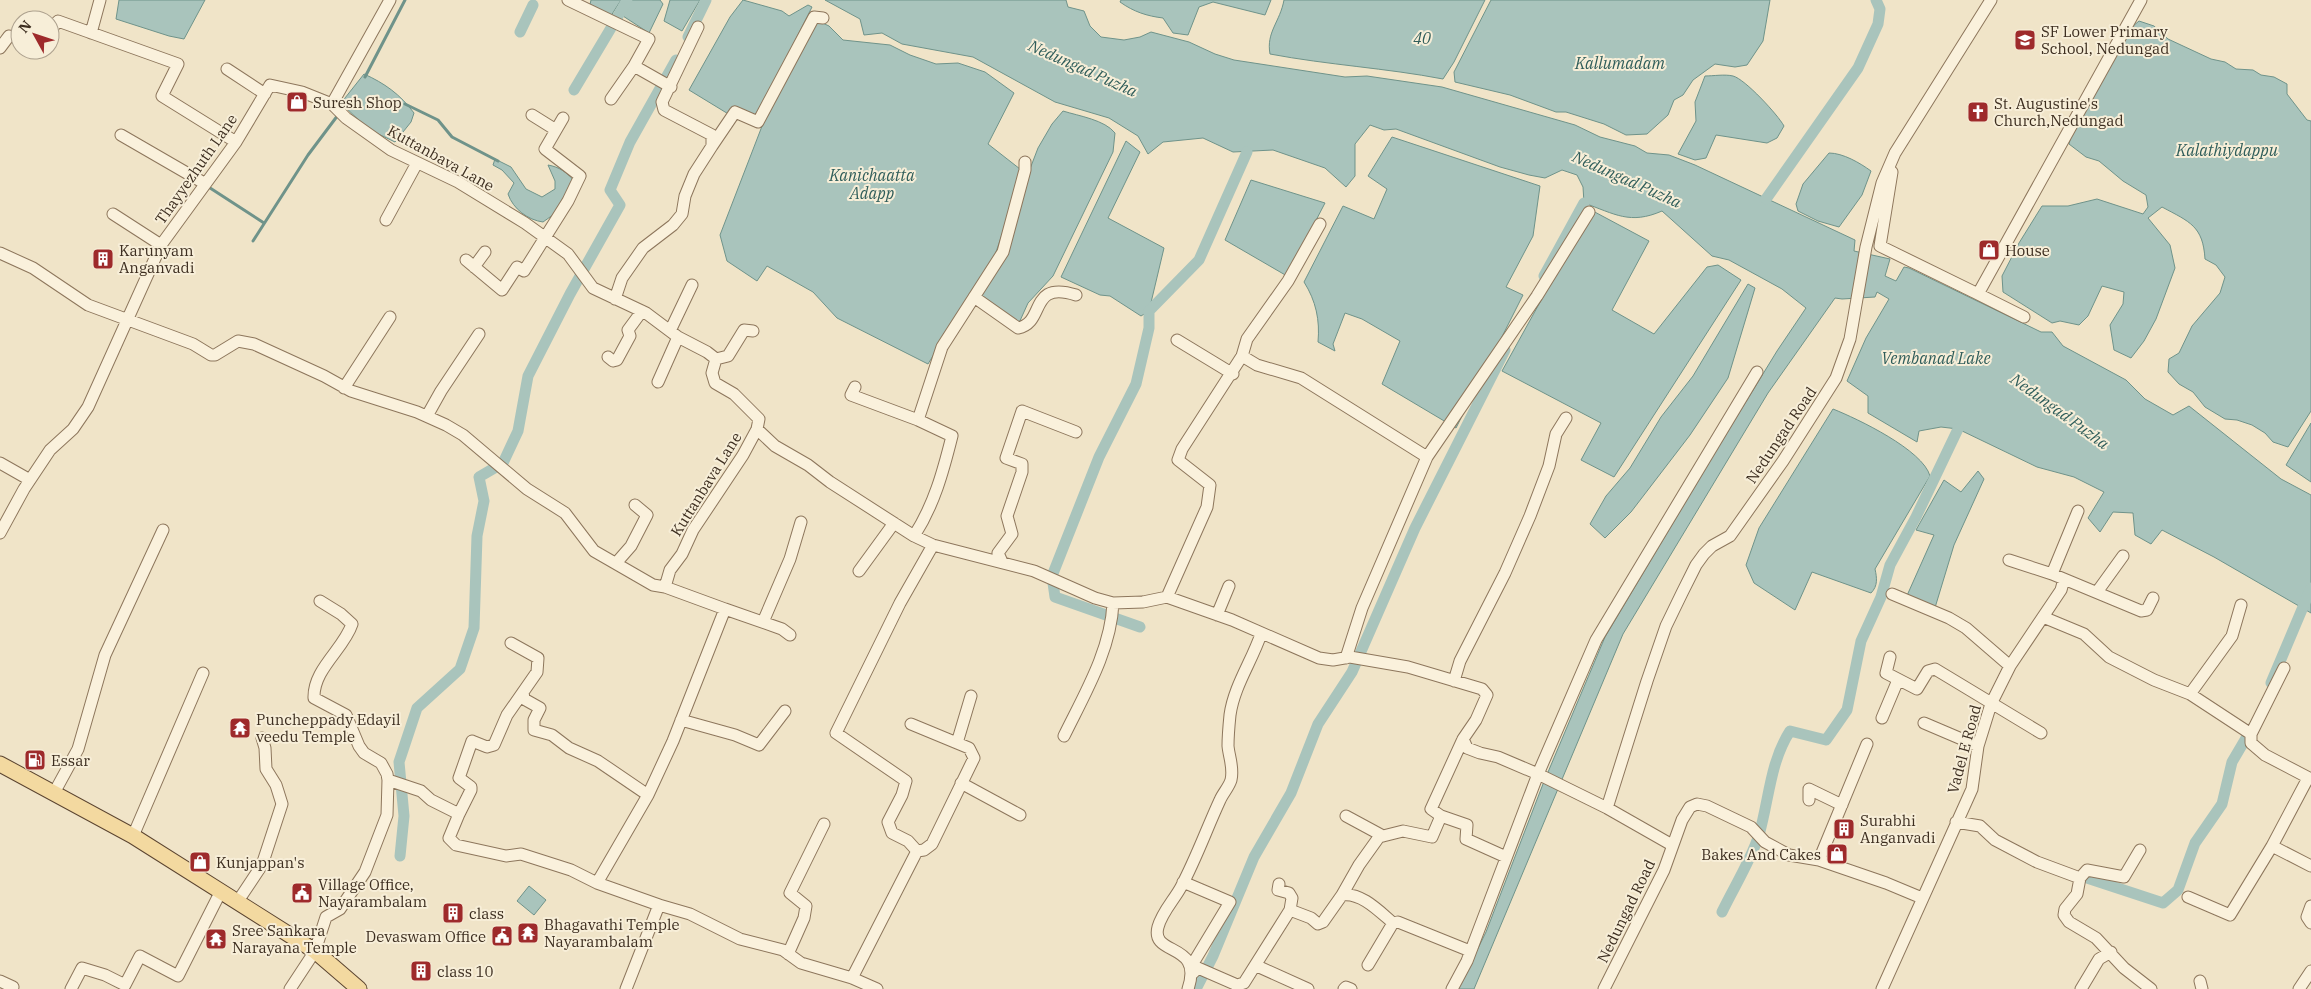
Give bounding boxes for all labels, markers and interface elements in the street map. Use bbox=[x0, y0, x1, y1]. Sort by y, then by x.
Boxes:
north arrow bbox=[10, 10, 60, 60]
text: N bbox=[15, 17, 35, 37]
place label: SF Lower Primary School, Nedungad bbox=[2041, 22, 2169, 58]
water label: 40 bbox=[1413, 28, 1431, 48]
school or university icon: SF Lower Primary School, Nedungad bbox=[2013, 28, 2037, 52]
water label: Nedungad Puzha bbox=[1025, 35, 1141, 101]
water label: Kallumadam bbox=[1574, 53, 1665, 73]
shop icon: Suresh Shop bbox=[285, 90, 309, 114]
place label: Suresh Shop bbox=[313, 93, 402, 112]
place label: St. Augustine's Church,Nedungad bbox=[1994, 94, 2124, 130]
church icon: St. Augustine's Church,Nedungad bbox=[1966, 100, 1990, 124]
street label: Thayyezhuth Lane bbox=[151, 110, 241, 228]
street label: Kuttanbava Lane bbox=[384, 121, 498, 195]
water label: Kalathiydappu bbox=[2175, 140, 2278, 160]
water label: Nedungad Puzha bbox=[1569, 146, 1685, 212]
water label: Kanichaatta Adapp bbox=[828, 165, 915, 203]
shop icon: House bbox=[1977, 238, 2001, 262]
place label: Karunyam Anganvadi bbox=[119, 241, 195, 277]
place label: House bbox=[2005, 241, 2050, 260]
building icon: Karunyam Anganvadi bbox=[91, 247, 115, 271]
water label: Vembanad Lake bbox=[1881, 348, 1991, 368]
water label: Nedungad Puzha bbox=[2006, 368, 2113, 454]
street label: Nedungad Road bbox=[1742, 383, 1820, 487]
street label: Kuttanbava Lane bbox=[666, 428, 746, 540]
street label: Vadel E Road bbox=[1943, 703, 1985, 795]
place label: Puncheppady Edayil veedu Temple bbox=[256, 710, 401, 746]
temple icon: Puncheppady Edayil veedu Temple bbox=[228, 716, 252, 740]
fuel station icon: Essar bbox=[23, 748, 47, 772]
place label: Essar bbox=[51, 751, 90, 770]
place label: Surabhi Anganvadi bbox=[1860, 811, 1936, 847]
building icon: Surabhi Anganvadi bbox=[1832, 817, 1856, 841]
shop icon: Bakes And Cakes bbox=[1825, 842, 1849, 866]
place label: Bakes And Cakes bbox=[1701, 845, 1821, 864]
shop icon: Kunjappan's bbox=[188, 850, 212, 874]
place label: Kunjappan's bbox=[216, 853, 305, 872]
street label: Nedungad Road bbox=[1593, 856, 1659, 966]
place label: Village Office, Nayarambalam bbox=[318, 875, 427, 911]
public building icon: Village Office, Nayarambalam bbox=[290, 881, 314, 905]
building icon: class bbox=[441, 901, 465, 925]
place label: class bbox=[469, 904, 504, 923]
place label: Bhagavathi Temple Nayarambalam bbox=[544, 915, 680, 951]
place label: Sree Sankara Narayana Temple bbox=[232, 921, 357, 957]
temple icon: Bhagavathi Temple Nayarambalam bbox=[516, 921, 540, 945]
public building icon: Devaswam Office bbox=[490, 924, 514, 948]
temple icon: Sree Sankara Narayana Temple bbox=[204, 927, 228, 951]
place label: Devaswam Office bbox=[366, 927, 486, 946]
building icon: class 10 bbox=[409, 959, 433, 983]
place label: class 10 bbox=[437, 962, 493, 981]

